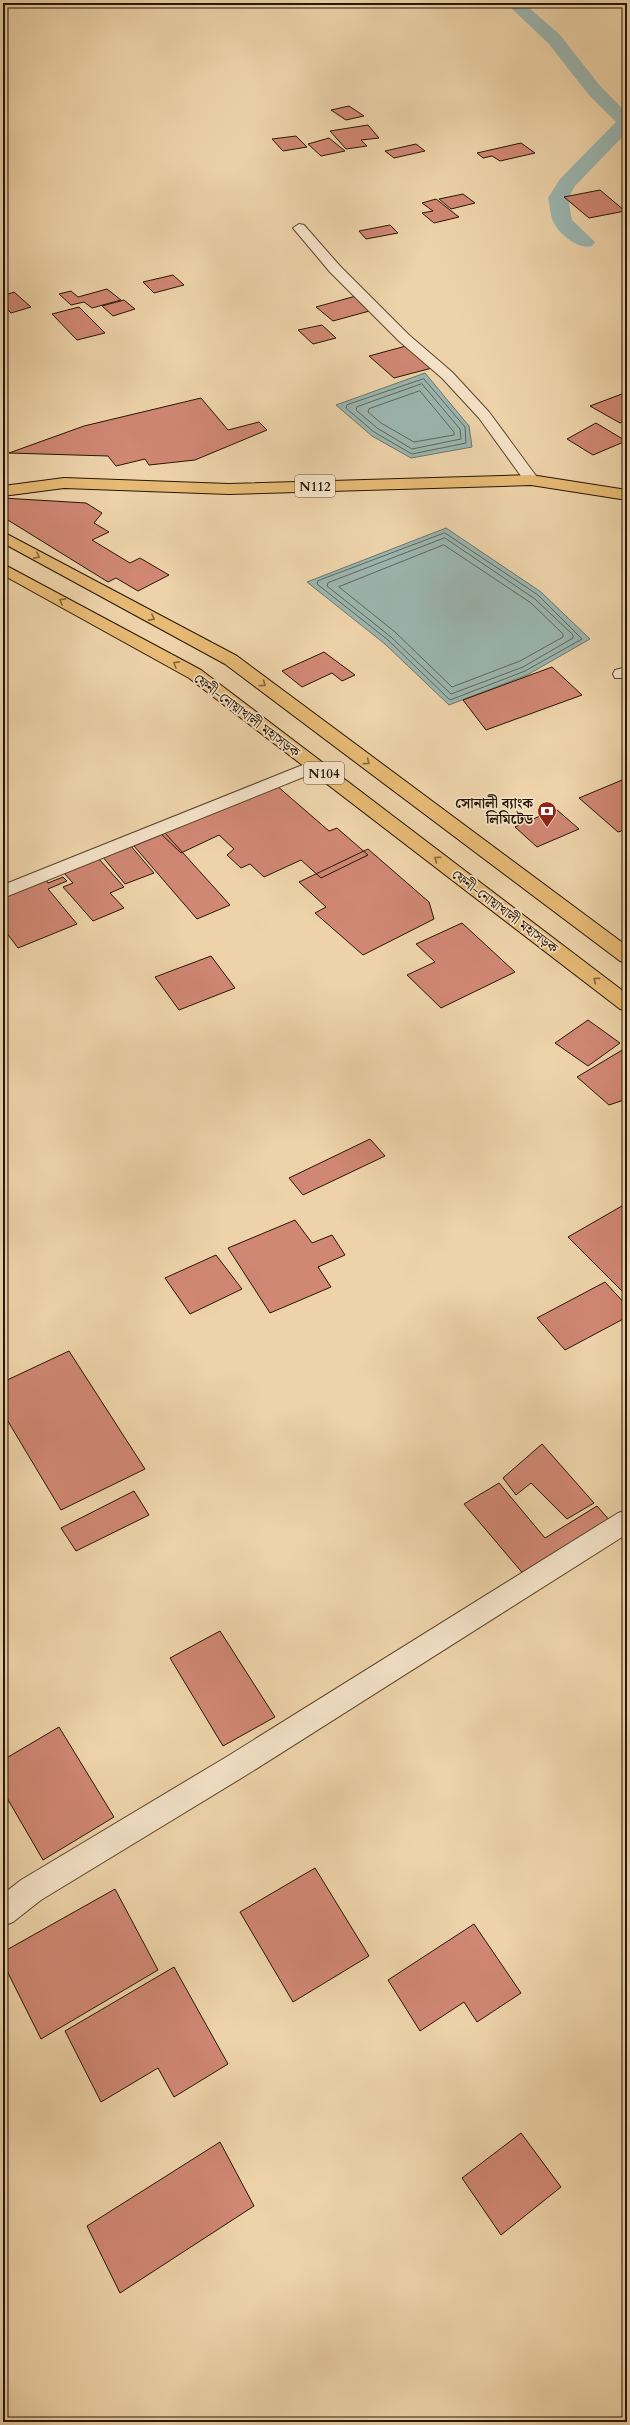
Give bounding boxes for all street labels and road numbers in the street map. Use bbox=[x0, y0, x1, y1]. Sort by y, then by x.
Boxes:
road number: N112 bbox=[295, 475, 335, 497]
street label: ফেনী-নোয়াখালী মহাসড়ক bbox=[190, 669, 305, 762]
road number: N104 bbox=[304, 762, 344, 784]
street label: ফেনী-নোয়াখালী মহাসড়ক bbox=[448, 865, 563, 958]

